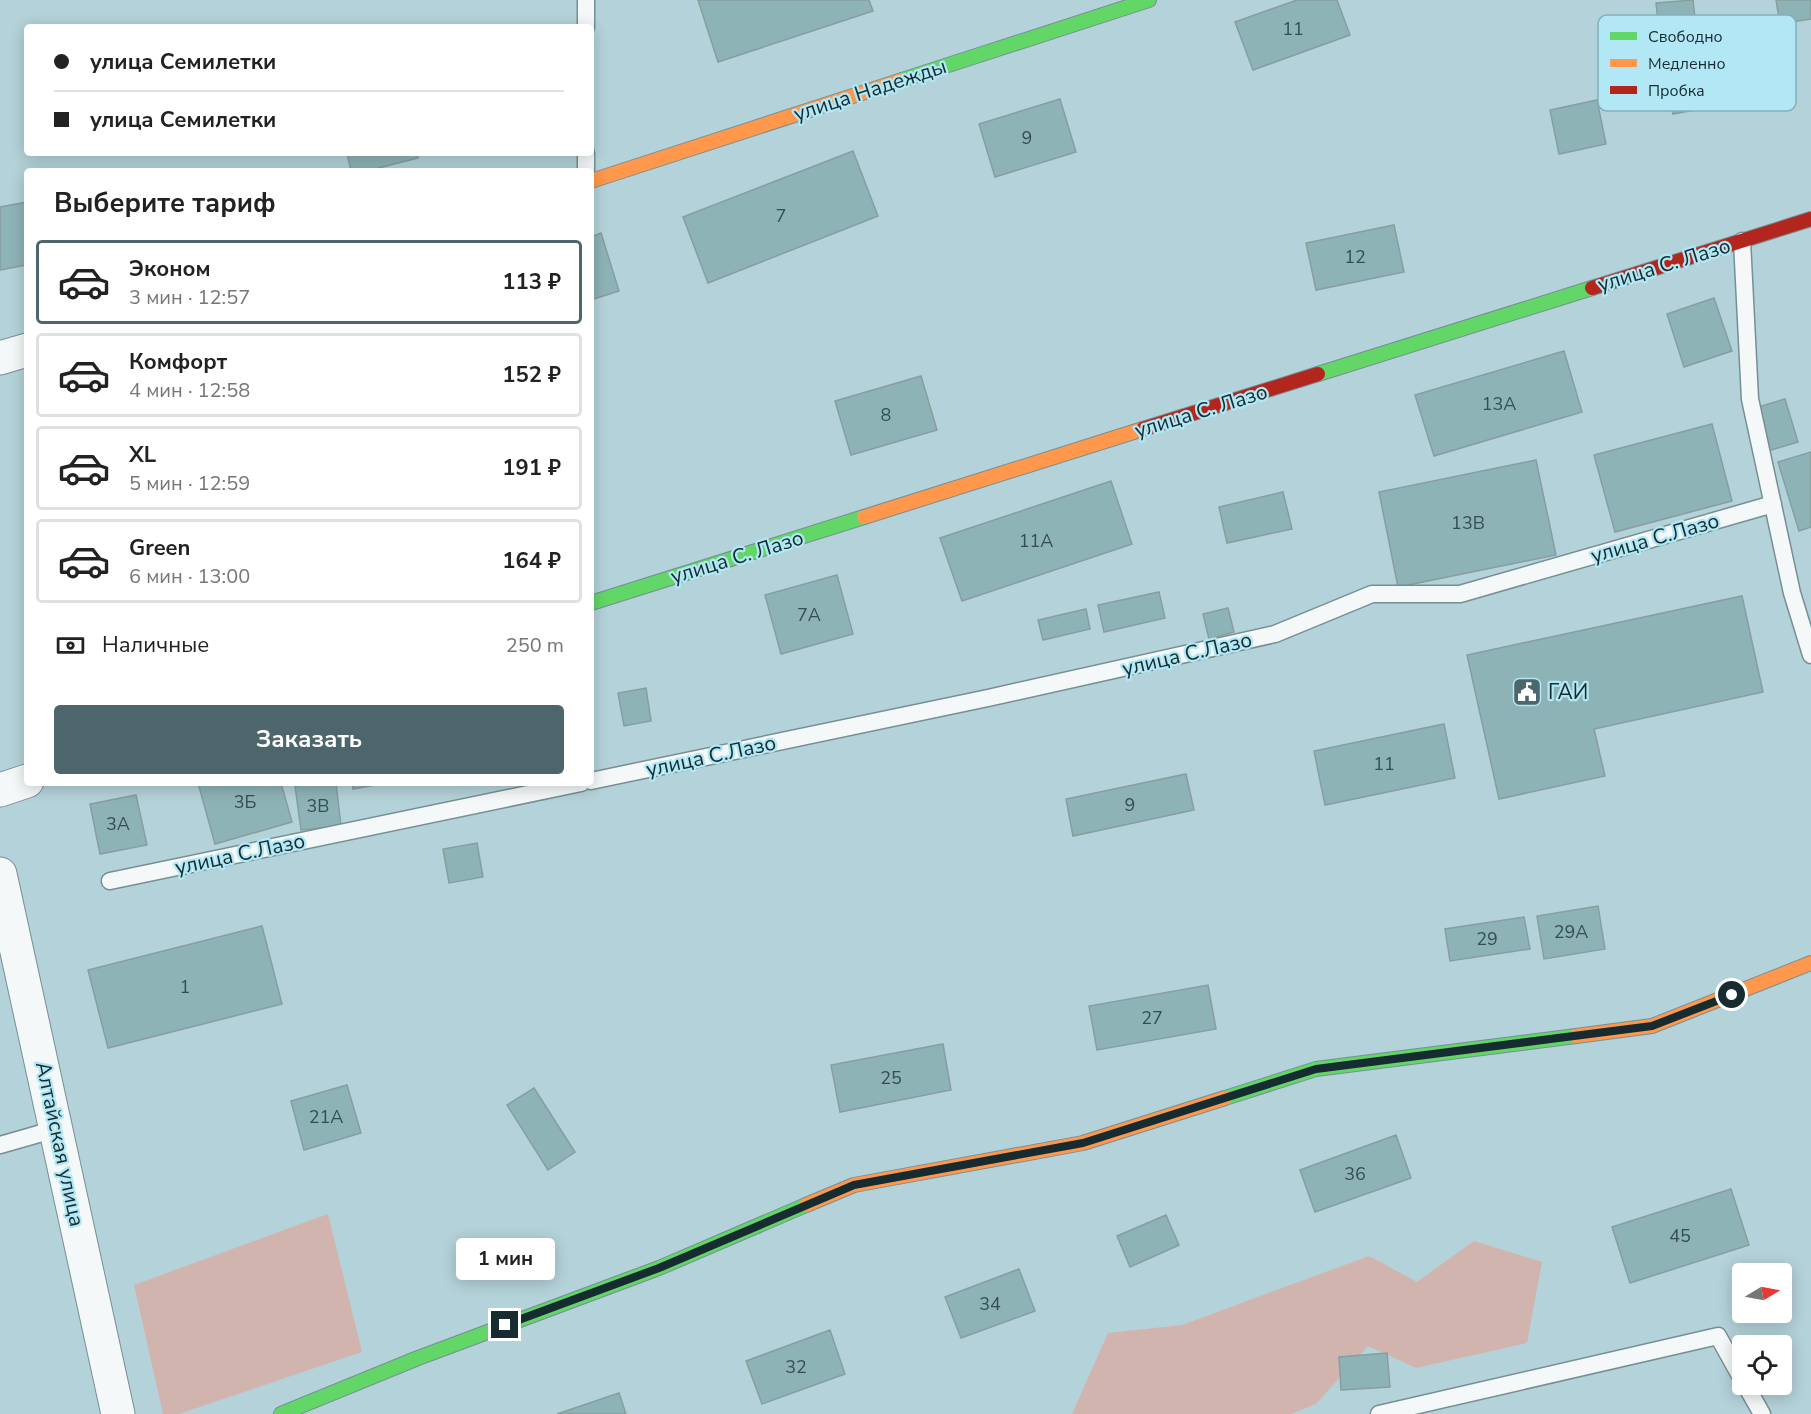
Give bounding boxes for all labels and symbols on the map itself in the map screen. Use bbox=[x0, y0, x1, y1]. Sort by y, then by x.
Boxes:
legend bbox=[1598, 15, 1796, 111]
house number: 11 bbox=[1282, 17, 1304, 41]
text: Свободно bbox=[1648, 26, 1723, 48]
street label: улица Надежды bbox=[790, 52, 950, 128]
text: Медленно bbox=[1648, 53, 1726, 75]
text: Пробка bbox=[1648, 80, 1705, 102]
house number: 9 bbox=[1022, 126, 1032, 150]
house number: 7 bbox=[776, 204, 786, 228]
street label: улица С. Лазо bbox=[1594, 231, 1734, 299]
house number: 12 bbox=[1344, 245, 1366, 269]
street label: улица С. Лазо bbox=[1131, 377, 1271, 445]
house number: 13А bbox=[1482, 392, 1516, 416]
house number: 8 bbox=[881, 403, 891, 427]
street label: улица С.Лазо bbox=[1588, 506, 1722, 570]
house number: 13В bbox=[1451, 511, 1485, 535]
street label: улица С. Лазо bbox=[667, 523, 807, 591]
house number: 11А bbox=[1019, 529, 1053, 553]
house number: 7А bbox=[797, 603, 821, 627]
street label: улица С.Лазо bbox=[1119, 625, 1255, 683]
public building icon: ГАИ bbox=[1511, 676, 1543, 708]
place label: ГАИ bbox=[1548, 678, 1588, 706]
street label: улица С.Лазо bbox=[643, 729, 779, 783]
house number: 11 bbox=[1373, 752, 1395, 776]
house number: 3Б bbox=[234, 790, 256, 814]
house number: 9 bbox=[1125, 793, 1135, 817]
house number: 3В bbox=[307, 794, 329, 818]
house number: 3А bbox=[106, 812, 130, 836]
street label: улица С.Лазо bbox=[172, 827, 308, 881]
house number: 29А bbox=[1554, 920, 1588, 944]
house number: 29 bbox=[1476, 927, 1498, 951]
house number: 1 bbox=[180, 975, 190, 999]
route start bbox=[1718, 981, 1745, 1008]
house number: 27 bbox=[1141, 1006, 1163, 1030]
street label: Алтайская улица bbox=[29, 1059, 91, 1229]
house number: 25 bbox=[880, 1066, 902, 1090]
house number: 21А bbox=[309, 1105, 343, 1129]
house number: 36 bbox=[1344, 1162, 1366, 1186]
house number: 45 bbox=[1669, 1224, 1691, 1248]
callout: 1 мин bbox=[456, 1238, 554, 1280]
north arrow bbox=[1732, 1263, 1792, 1323]
house number: 34 bbox=[979, 1292, 1001, 1316]
route end bbox=[491, 1311, 518, 1338]
house number: 32 bbox=[785, 1355, 807, 1379]

